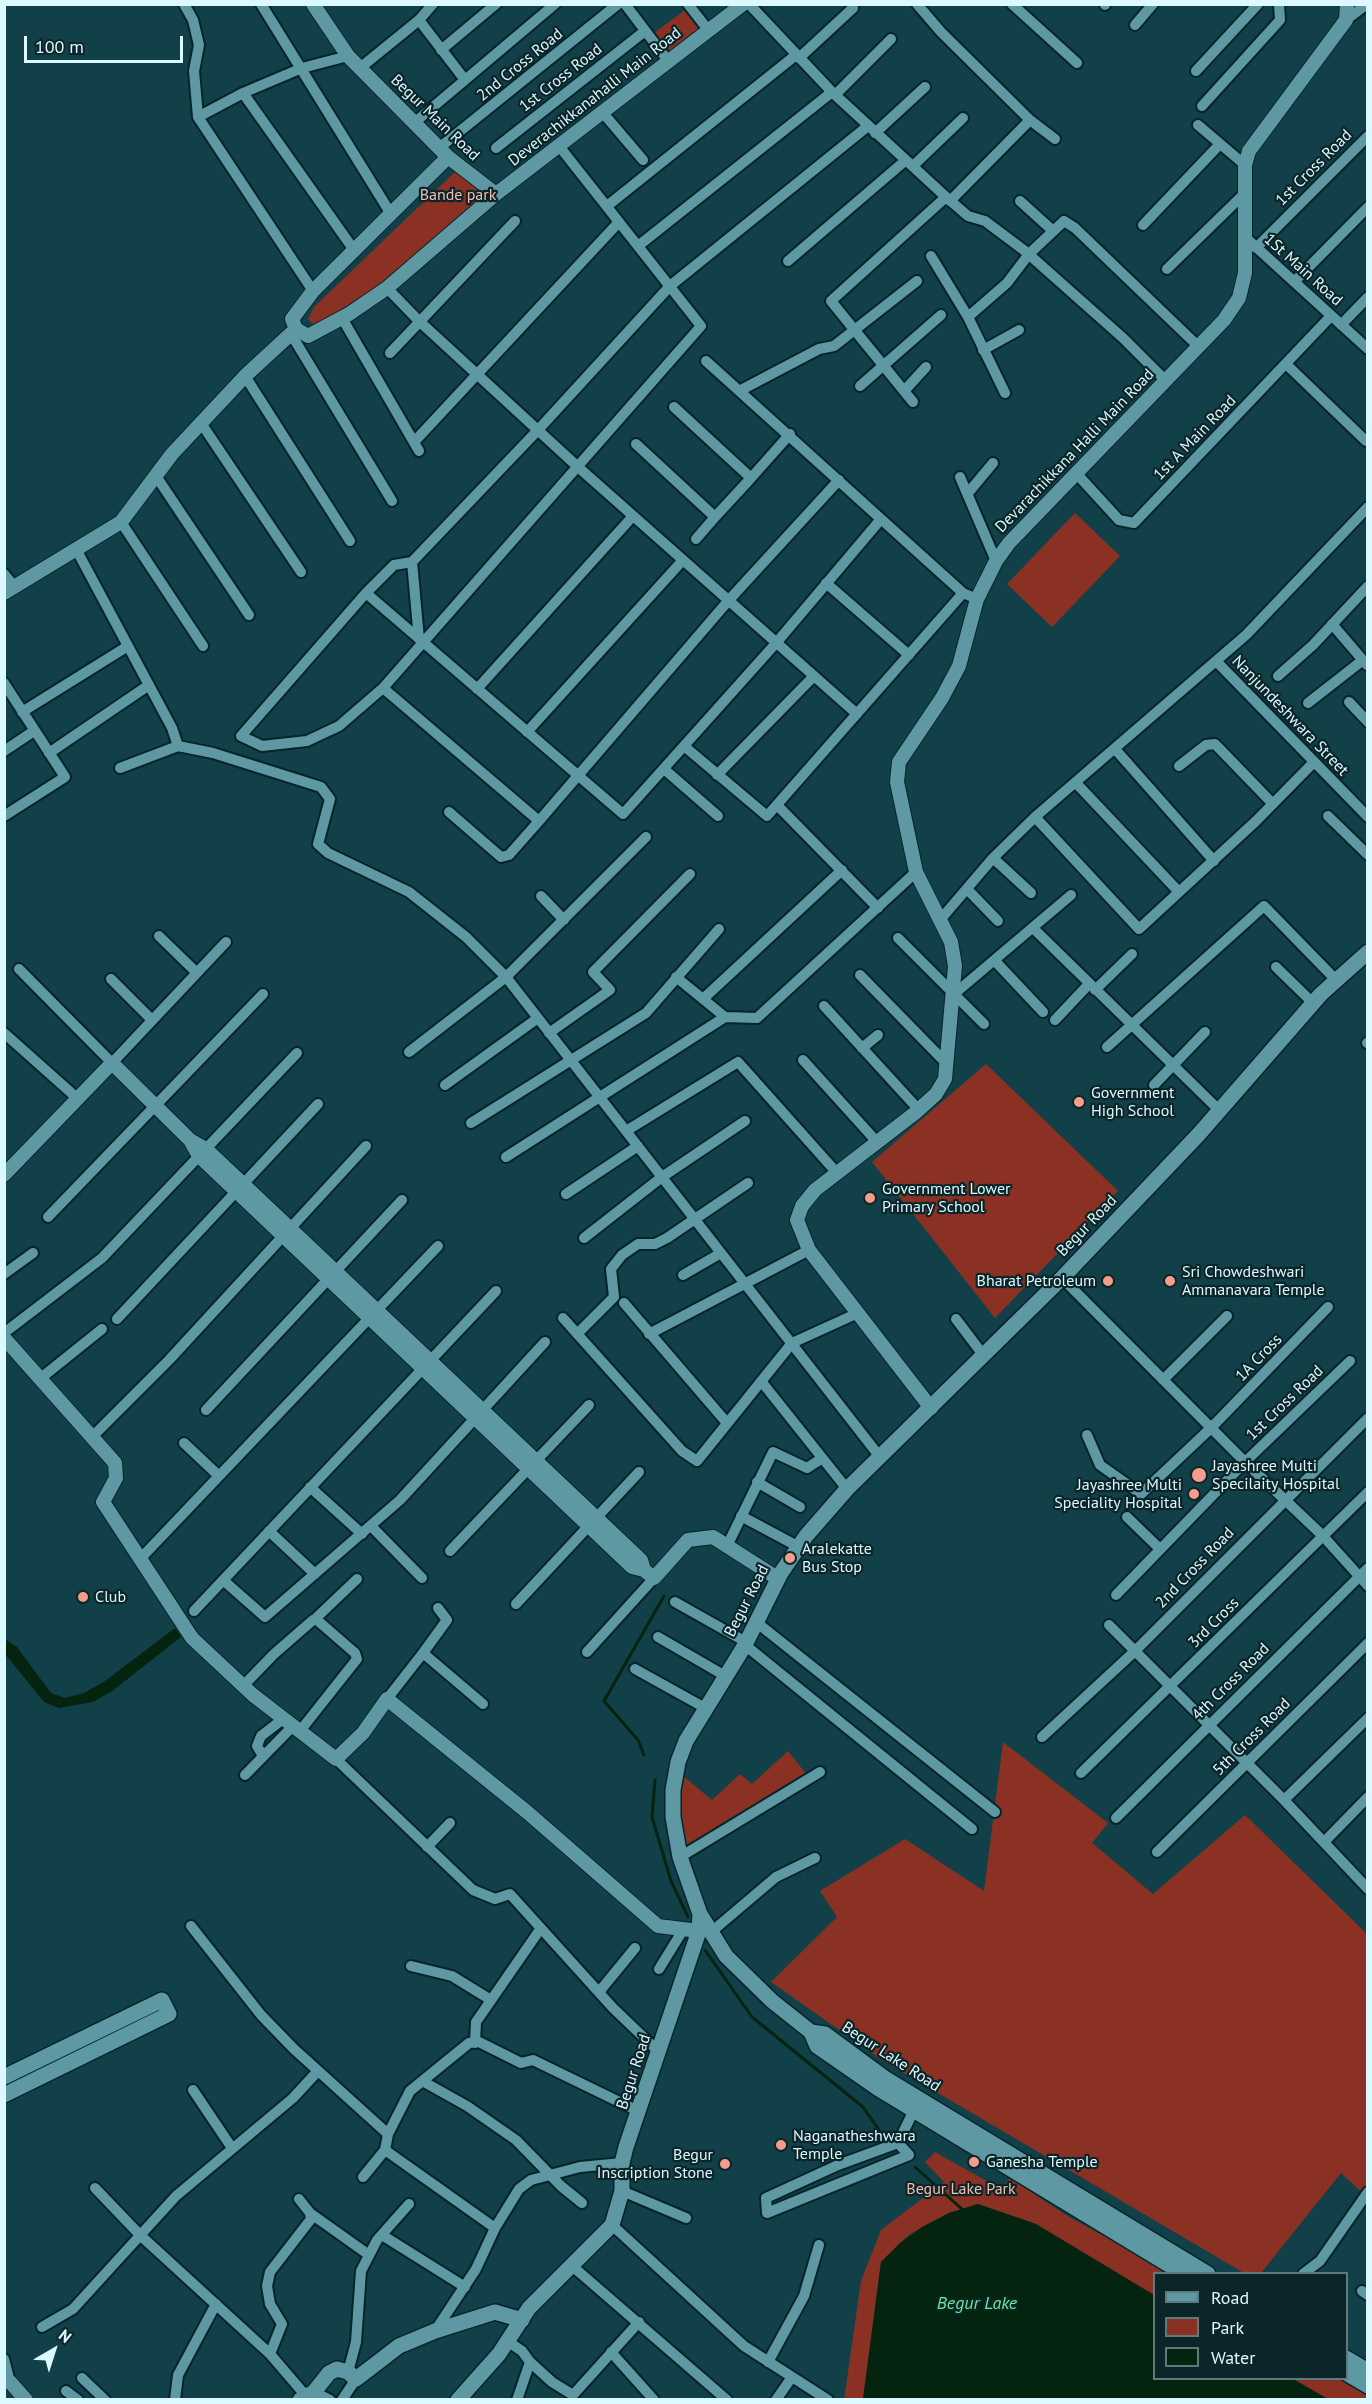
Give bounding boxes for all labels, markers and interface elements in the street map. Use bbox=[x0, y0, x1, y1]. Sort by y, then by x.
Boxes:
scale bar bbox=[27, 24, 186, 62]
street label: Deverachikkanahalli Main Road bbox=[505, 24, 685, 170]
street label: 2nd Cross Road bbox=[473, 25, 567, 105]
text: 100 m bbox=[35, 35, 84, 58]
street label: 1st Cross Road bbox=[516, 40, 606, 116]
street label: Begur Main Road bbox=[387, 71, 483, 165]
street label: 1st Cross Road bbox=[1272, 126, 1356, 210]
park label: Bande park bbox=[420, 185, 496, 205]
street label: 1St Main Road bbox=[1260, 230, 1346, 310]
street label: Devarachikkana Halli Main Road bbox=[992, 365, 1158, 537]
street label: 1st A Main Road bbox=[1150, 392, 1240, 484]
street label: Nanjundeshwara Street bbox=[1228, 652, 1352, 780]
place label: Government High School bbox=[1091, 1083, 1174, 1121]
marker: Government High School bbox=[1072, 1095, 1086, 1109]
place label: Government Lower Primary School bbox=[882, 1179, 1010, 1217]
marker: Government Lower Primary School bbox=[863, 1191, 877, 1205]
street label: Begur Road bbox=[1053, 1191, 1121, 1261]
place label: Sri Chowdeshwari Ammanavara Temple bbox=[1182, 1262, 1325, 1300]
place label: Bharat Petroleum bbox=[977, 1271, 1096, 1291]
marker: Bharat Petroleum bbox=[1101, 1274, 1115, 1288]
marker: Sri Chowdeshwari Ammanavara Temple bbox=[1163, 1274, 1177, 1288]
street label: 1A Cross bbox=[1232, 1330, 1286, 1386]
street label: 1st Cross Road bbox=[1242, 1361, 1328, 1445]
place label: Jayashree Multi Specilaity Hospital bbox=[1212, 1456, 1340, 1494]
marker: Jayashree Multi Specilaity Hospital bbox=[1190, 1466, 1208, 1484]
place label: Jayashree Multi Speciality Hospital bbox=[1054, 1475, 1182, 1513]
marker: Jayashree Multi Speciality Hospital bbox=[1187, 1487, 1201, 1501]
street label: 2nd Cross Road bbox=[1152, 1524, 1238, 1612]
place label: Aralekatte Bus Stop bbox=[802, 1539, 872, 1577]
marker: Aralekatte Bus Stop bbox=[783, 1551, 797, 1565]
street label: Begur Road bbox=[721, 1562, 773, 1640]
place label: Club bbox=[95, 1587, 126, 1607]
marker: Club bbox=[76, 1590, 90, 1604]
street label: 3rd Cross bbox=[1185, 1594, 1243, 1652]
street label: 4th Cross Road bbox=[1188, 1639, 1274, 1725]
street label: 5th Cross Road bbox=[1209, 1694, 1295, 1780]
street label: Begur Lake Road bbox=[838, 2018, 944, 2096]
street label: Begur Road bbox=[613, 2032, 655, 2112]
place label: Naganatheshwara Temple bbox=[793, 2126, 916, 2164]
marker: Naganatheshwara Temple bbox=[774, 2138, 788, 2152]
place label: Begur Inscription Stone bbox=[597, 2145, 713, 2183]
place label: Ganesha Temple bbox=[986, 2152, 1098, 2172]
marker: Ganesha Temple bbox=[967, 2155, 981, 2169]
marker: Begur Inscription Stone bbox=[718, 2157, 732, 2171]
park label: Begur Lake Park bbox=[906, 2179, 1016, 2199]
legend bbox=[1153, 2272, 1348, 2380]
text: Road bbox=[1211, 2286, 1249, 2309]
water label: Begur Lake bbox=[937, 2293, 1017, 2315]
text: Park bbox=[1211, 2316, 1244, 2339]
north arrow bbox=[24, 2320, 84, 2380]
text: N bbox=[55, 2325, 76, 2347]
text: Water bbox=[1211, 2346, 1255, 2369]

